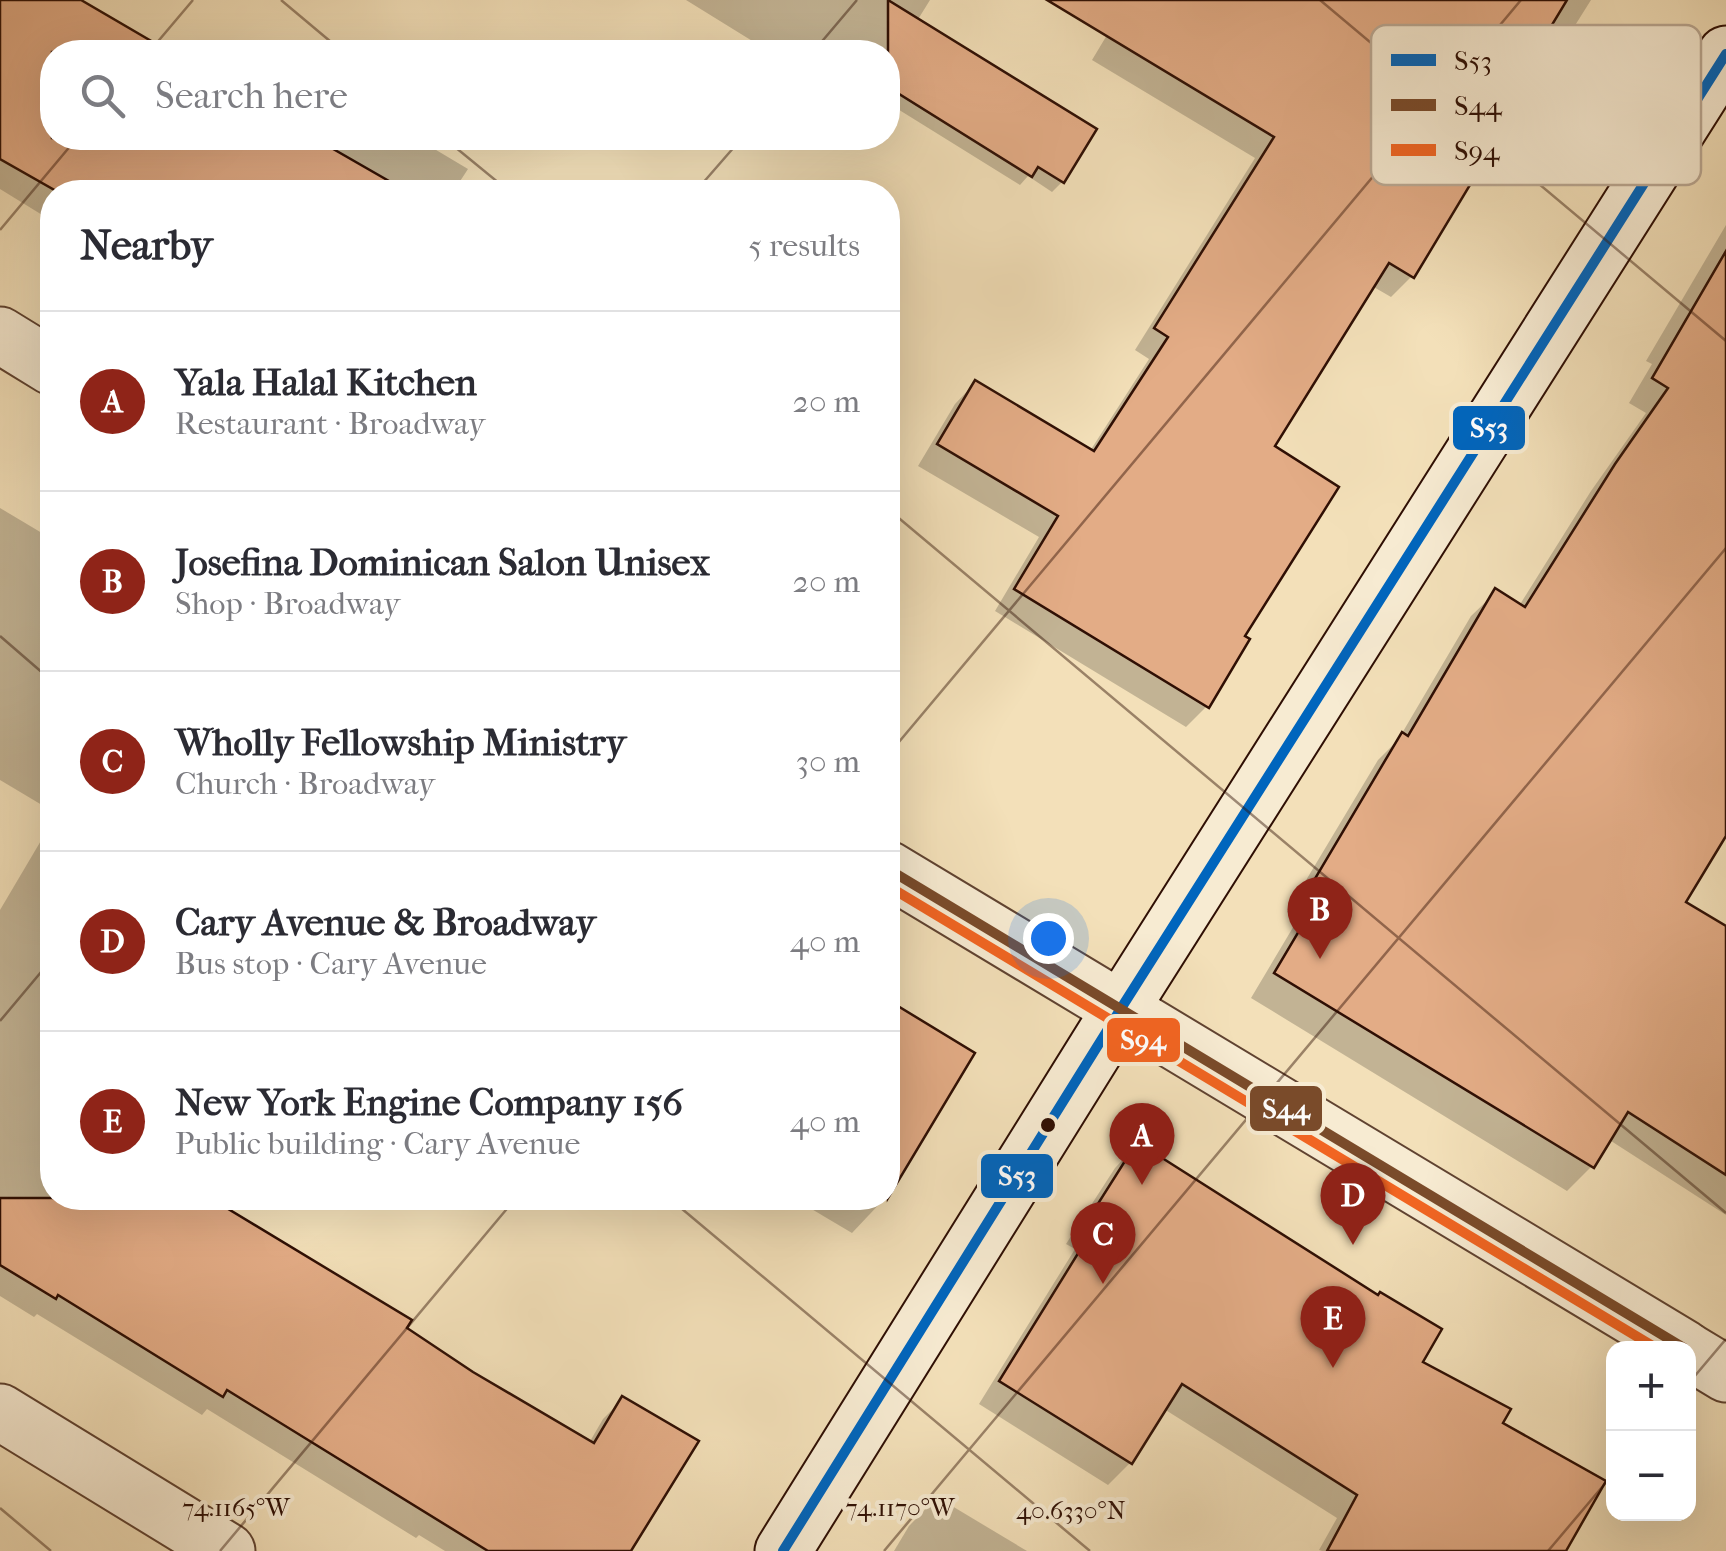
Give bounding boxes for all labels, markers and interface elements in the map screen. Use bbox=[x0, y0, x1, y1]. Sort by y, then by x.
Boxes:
legend bbox=[1371, 25, 1701, 185]
search box bbox=[40, 40, 900, 150]
text: S53 bbox=[1454, 44, 1492, 77]
icon: search bbox=[75, 68, 130, 123]
text: Search here bbox=[155, 73, 348, 118]
text: S44 bbox=[1454, 89, 1503, 122]
text: S94 bbox=[1454, 134, 1501, 167]
text: Nearby bbox=[80, 221, 212, 270]
text: 5 results bbox=[748, 227, 860, 264]
text: Yala Halal Kitchen bbox=[175, 360, 477, 405]
text: A bbox=[102, 383, 123, 420]
text: 20 m bbox=[792, 383, 860, 420]
line badge: S53 bbox=[1451, 404, 1527, 452]
text: Restaurant · Broadway bbox=[175, 405, 485, 442]
text: S53 bbox=[1470, 411, 1508, 444]
text: Josefina Dominican Salon Unisex bbox=[175, 540, 710, 585]
text: B bbox=[102, 563, 123, 600]
text: 20 m bbox=[792, 563, 860, 600]
text: Shop · Broadway bbox=[175, 585, 400, 622]
text: Wholly Fellowship Ministry bbox=[175, 720, 626, 765]
text: C bbox=[102, 743, 123, 780]
text: 30 m bbox=[796, 743, 860, 780]
text: Church · Broadway bbox=[175, 765, 435, 802]
pin: B bbox=[1288, 876, 1352, 959]
text: Cary Avenue & Broadway bbox=[175, 900, 596, 945]
your location bbox=[1023, 913, 1074, 964]
text: D bbox=[100, 923, 125, 960]
text: 40 m bbox=[790, 923, 860, 960]
text: Bus stop · Cary Avenue bbox=[175, 945, 487, 982]
line badge: S94 bbox=[1105, 1016, 1182, 1064]
text: S94 bbox=[1120, 1023, 1167, 1057]
text: New York Engine Company 156 bbox=[175, 1080, 683, 1125]
line badge: S44 bbox=[1248, 1084, 1324, 1133]
text: S44 bbox=[1262, 1092, 1311, 1126]
pin: A bbox=[1110, 1102, 1174, 1185]
text: E bbox=[103, 1103, 122, 1140]
text: 40 m bbox=[790, 1103, 860, 1140]
unlabelled marker bbox=[1038, 1115, 1058, 1135]
text: Public building · Cary Avenue bbox=[175, 1125, 580, 1162]
line badge: S53 bbox=[979, 1152, 1055, 1200]
text: S53 bbox=[998, 1159, 1036, 1192]
pin: D bbox=[1320, 1162, 1386, 1245]
pin: C bbox=[1070, 1202, 1136, 1284]
pin: E bbox=[1300, 1286, 1366, 1368]
map controls bbox=[1606, 1341, 1696, 1521]
button: + bbox=[1606, 1341, 1696, 1431]
button: − bbox=[1606, 1431, 1696, 1521]
text: 74.1165°W bbox=[182, 1493, 291, 1522]
text: 74.1170°W bbox=[846, 1493, 956, 1522]
text: 40.6330°N bbox=[1016, 1496, 1126, 1525]

